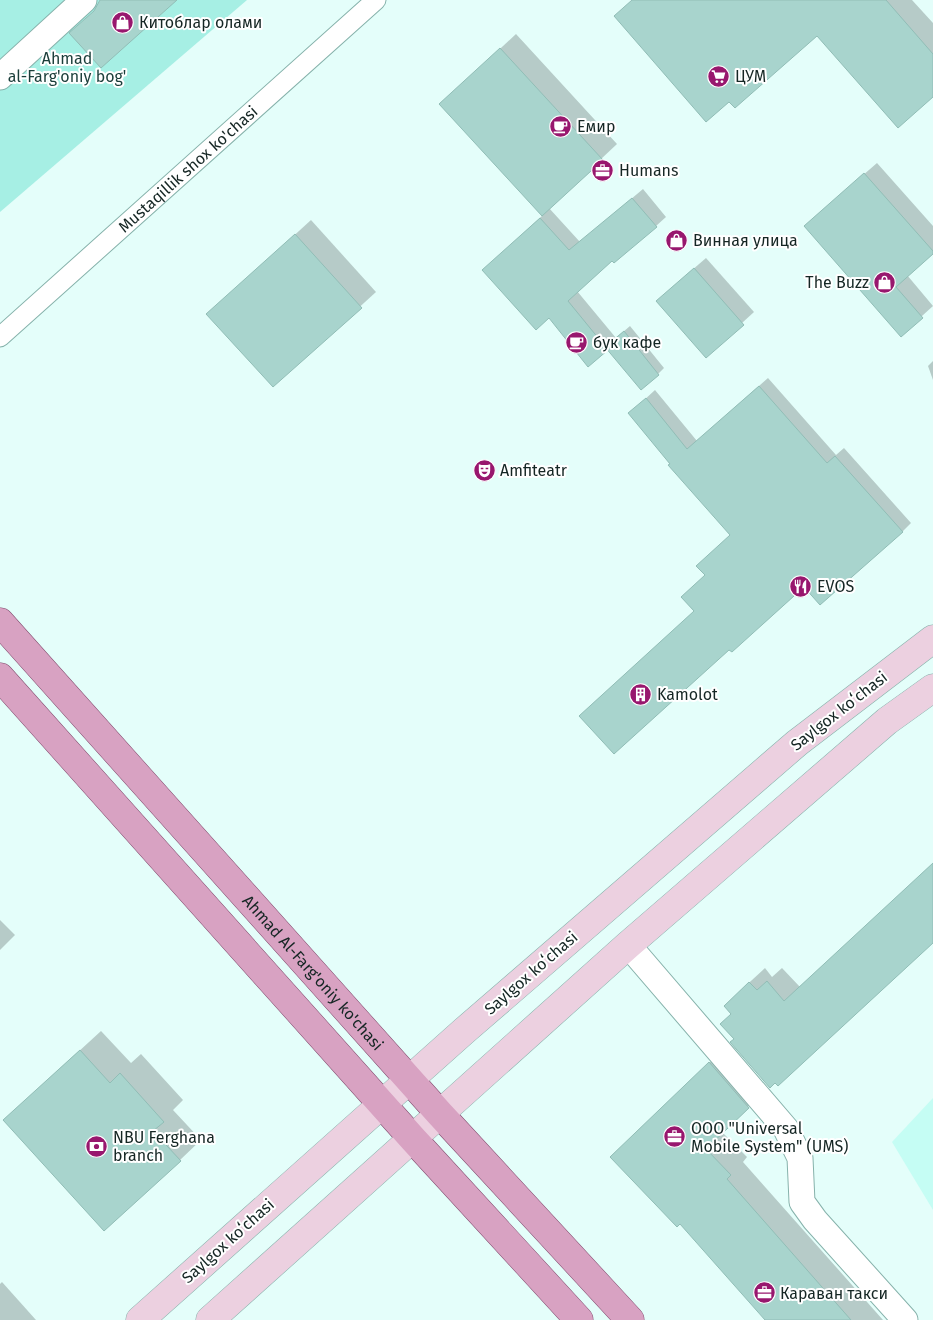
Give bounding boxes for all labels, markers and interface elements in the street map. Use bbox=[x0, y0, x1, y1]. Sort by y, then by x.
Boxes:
shop icon: Китоблар олами bbox=[111, 10, 135, 34]
place label: Китоблар олами bbox=[139, 13, 262, 32]
park label: Ahmad al-Farg'oniy bog' bbox=[8, 49, 126, 86]
supermarket icon: ЦУМ bbox=[707, 64, 731, 88]
place label: ЦУМ bbox=[735, 67, 766, 86]
street label: Mustaqillik shox ko'chasi bbox=[114, 102, 261, 236]
cafe icon: Емир bbox=[549, 114, 573, 138]
place label: Емир bbox=[577, 117, 615, 136]
office icon: Humans bbox=[591, 158, 615, 182]
place label: Humans bbox=[619, 161, 678, 180]
shop icon: Винная улица bbox=[665, 228, 689, 252]
place label: Винная улица bbox=[693, 231, 798, 250]
shop icon: The Buzz bbox=[873, 270, 897, 294]
place label: The Buzz bbox=[805, 273, 869, 292]
cafe icon: бук кафе bbox=[565, 330, 589, 354]
place label: бук кафе bbox=[593, 333, 661, 352]
theatre icon: Amfiteatr bbox=[472, 458, 496, 482]
place label: Amfiteatr bbox=[500, 461, 568, 480]
restaurant icon: EVOS bbox=[789, 574, 813, 598]
place label: EVOS bbox=[817, 577, 854, 596]
street label: Saylgox koʻchasi bbox=[787, 667, 891, 755]
building icon: Kamolot bbox=[629, 682, 653, 706]
place label: Kamolot bbox=[657, 685, 718, 704]
street label: Ahmad Al-Farg'oniy ko'chasi bbox=[239, 891, 388, 1054]
street label: Saylgox koʻchasi bbox=[481, 927, 581, 1019]
place label: ООО "Universal Mobile System" (UMS) bbox=[691, 1119, 849, 1156]
office icon: ООО "Universal Mobile System" (UMS) bbox=[663, 1125, 687, 1149]
place label: NBU Ferghana branch bbox=[113, 1128, 215, 1165]
bank icon: NBU Ferghana branch bbox=[85, 1134, 109, 1158]
street label: Saylgox koʻchasi bbox=[178, 1195, 278, 1287]
office icon: Караван такси bbox=[752, 1281, 776, 1305]
place label: Караван такси bbox=[780, 1284, 888, 1303]

